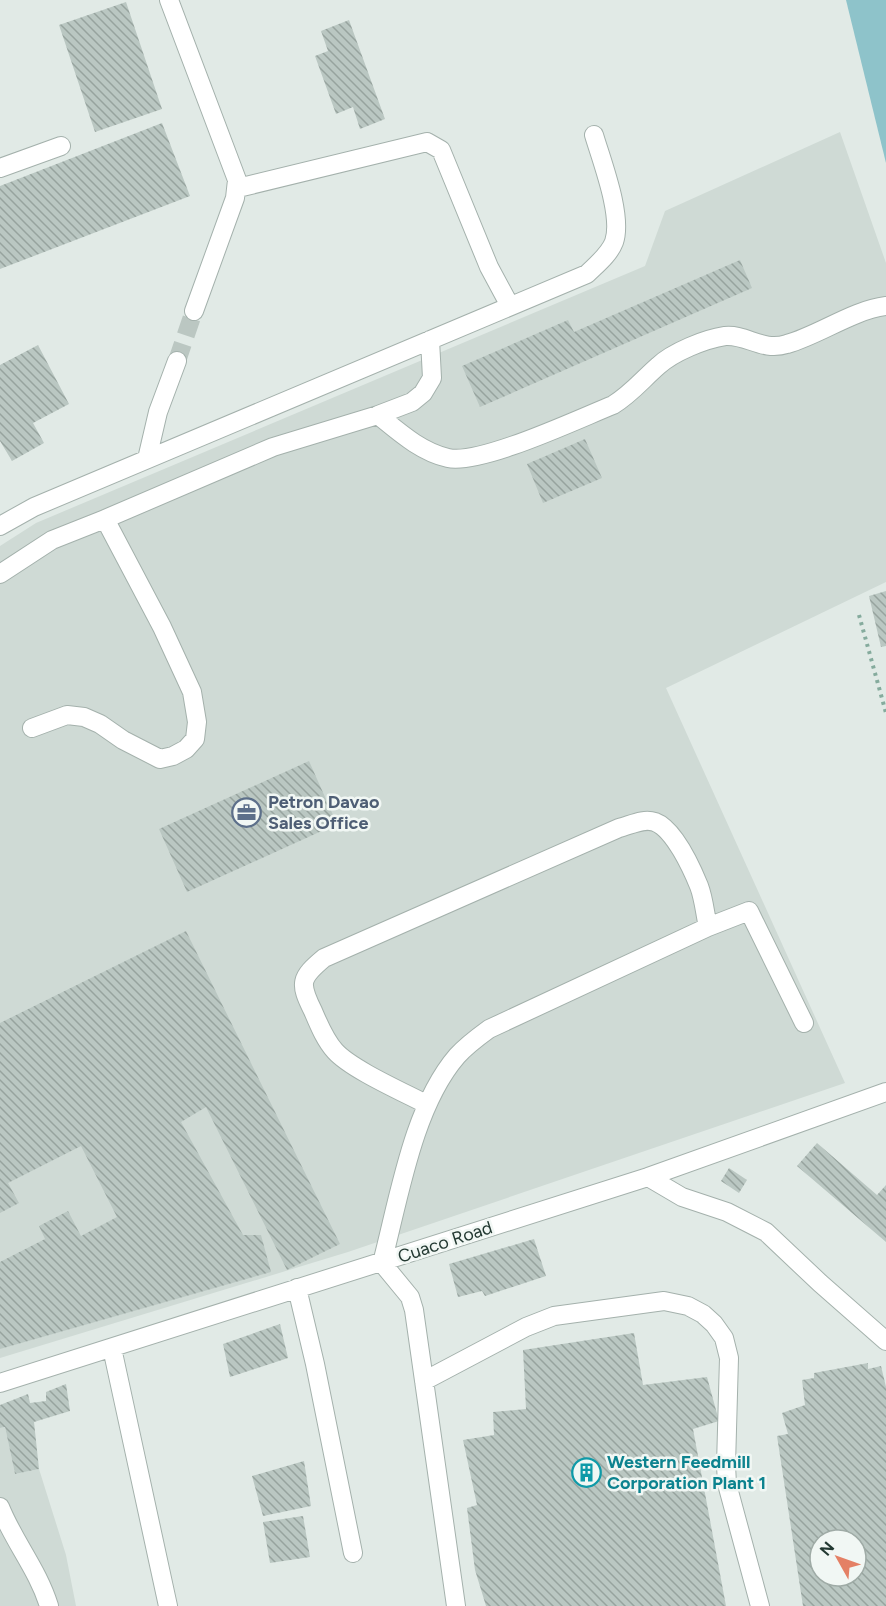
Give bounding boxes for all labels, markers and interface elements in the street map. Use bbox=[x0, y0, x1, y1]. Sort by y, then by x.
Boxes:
place label: Petron Davao Sales Office bbox=[268, 791, 379, 834]
office icon: Petron Davao Sales Office bbox=[231, 796, 263, 828]
street label: Cuaco Road bbox=[395, 1216, 495, 1268]
place label: Western Feedmill Corporation Plant 1 bbox=[607, 1451, 766, 1494]
building icon: Western Feedmill Corporation Plant 1 bbox=[570, 1456, 602, 1488]
north arrow bbox=[808, 1528, 868, 1588]
text: N bbox=[816, 1538, 838, 1560]

